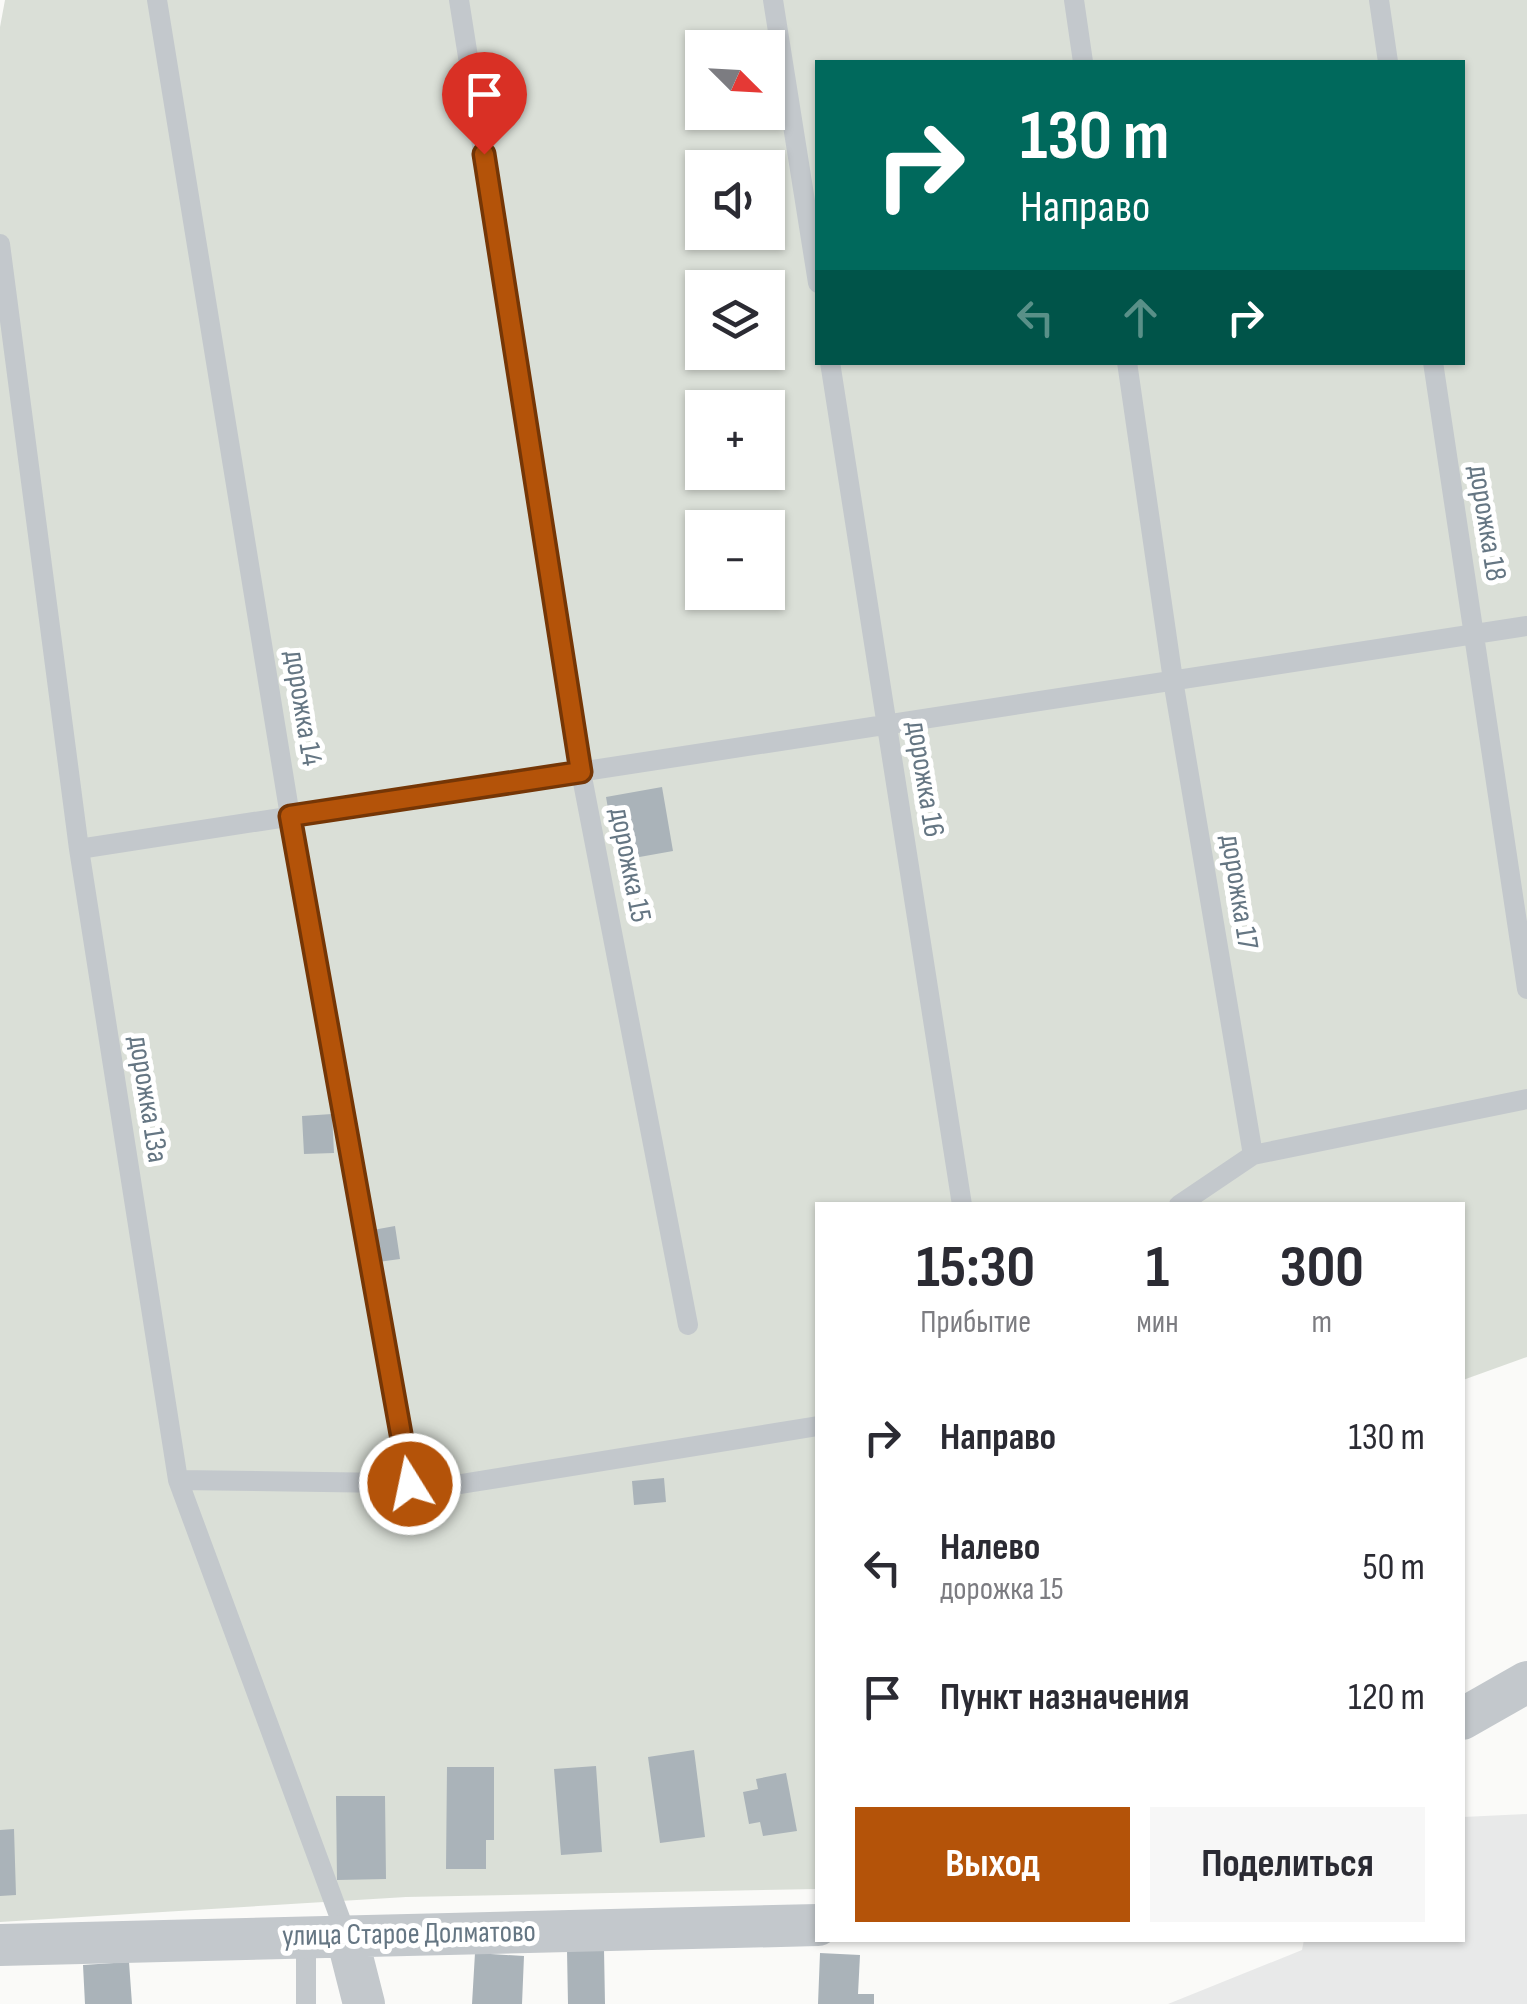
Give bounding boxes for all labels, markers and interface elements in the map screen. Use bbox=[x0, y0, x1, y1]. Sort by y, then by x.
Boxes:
north arrow bbox=[685, 30, 785, 130]
map controls bbox=[685, 30, 785, 610]
pin bbox=[442, 52, 527, 155]
icon: arrive bbox=[457, 67, 512, 122]
text: 130 m bbox=[1020, 95, 1169, 179]
icon: right bbox=[855, 100, 985, 230]
button: sound bbox=[685, 150, 785, 250]
text: Направо bbox=[1020, 180, 1150, 235]
button: layers bbox=[685, 270, 785, 370]
icon: left bbox=[1008, 290, 1063, 345]
icon: ahead bbox=[1113, 290, 1168, 345]
icon: right bbox=[1218, 290, 1273, 345]
button: + bbox=[685, 390, 785, 490]
street label: дорожка 18 bbox=[1460, 462, 1514, 584]
button: − bbox=[685, 510, 785, 610]
street label: дорожка 14 bbox=[276, 648, 330, 768]
street label: дорожка 16 bbox=[898, 718, 952, 840]
street label: дорожка 15 bbox=[601, 805, 659, 925]
street label: дорожка 17 bbox=[1212, 832, 1266, 952]
street label: дорожка 13а bbox=[120, 1033, 176, 1165]
text: 15:30 bbox=[916, 1232, 1035, 1304]
text: 1 bbox=[1146, 1232, 1169, 1304]
text: 300 bbox=[1280, 1232, 1364, 1304]
text: Прибытие bbox=[920, 1303, 1031, 1342]
text: мин bbox=[1136, 1303, 1179, 1342]
text: m bbox=[1312, 1303, 1332, 1342]
icon: right bbox=[855, 1410, 910, 1465]
text: Направо bbox=[940, 1415, 1056, 1460]
text: 130 m bbox=[1348, 1415, 1425, 1460]
position arrow bbox=[358, 1432, 462, 1536]
text: Налево bbox=[940, 1525, 1040, 1570]
icon: left bbox=[855, 1540, 910, 1595]
text: 50 m bbox=[1362, 1545, 1425, 1590]
text: дорожка 15 bbox=[940, 1570, 1064, 1609]
icon: arrive bbox=[855, 1670, 910, 1725]
text: Пункт назначения bbox=[940, 1675, 1189, 1720]
text: 120 m bbox=[1348, 1675, 1425, 1720]
button: Выход bbox=[855, 1807, 1130, 1922]
button: Поделиться bbox=[1150, 1807, 1425, 1922]
street label: улица Старое Долматово bbox=[282, 1914, 536, 1954]

